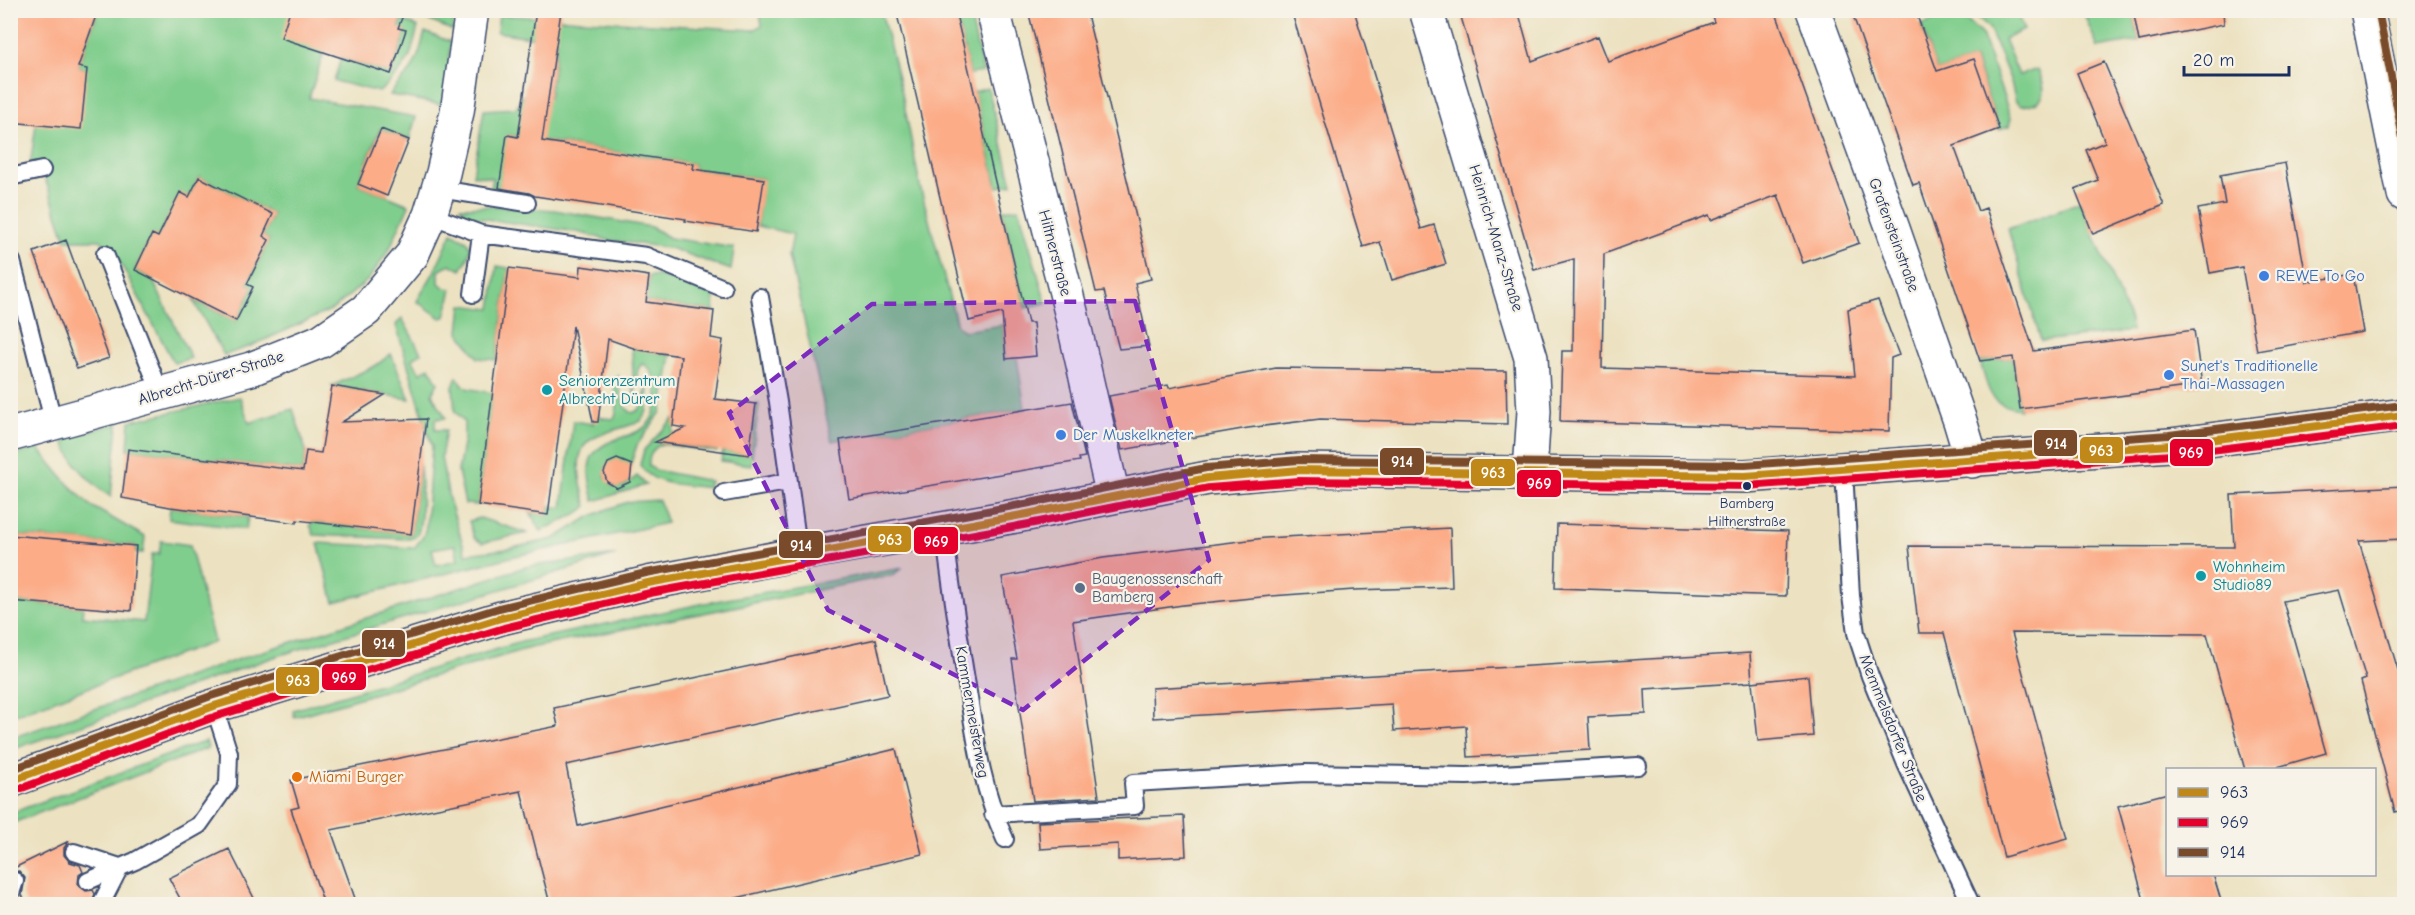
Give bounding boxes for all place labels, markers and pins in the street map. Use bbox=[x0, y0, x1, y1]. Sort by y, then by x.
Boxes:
place label: REWE To Go bbox=[2276, 267, 2365, 285]
marker: REWE To Go bbox=[2257, 269, 2271, 283]
place label: Sunet's Traditionelle Thai-Massagen bbox=[2181, 357, 2318, 393]
marker: Sunet's Traditionelle Thai-Massagen bbox=[2162, 368, 2176, 382]
place label: Seniorenzentrum Albrecht Dürer bbox=[559, 372, 675, 408]
marker: Seniorenzentrum Albrecht Dürer bbox=[540, 383, 554, 397]
place label: Der Muskelkneter bbox=[1073, 426, 1194, 444]
marker: Der Muskelkneter bbox=[1054, 428, 1068, 442]
marker: Bamberg Hiltnerstraße bbox=[1741, 480, 1753, 492]
place label: Bamberg Hiltnerstraße bbox=[1708, 495, 1786, 530]
place label: Wohnheim Studio89 bbox=[2213, 558, 2286, 594]
marker: Wohnheim Studio89 bbox=[2194, 569, 2208, 583]
place label: Baugenossenschaft Bamberg bbox=[1092, 570, 1223, 606]
marker: Baugenossenschaft Bamberg bbox=[1073, 581, 1087, 595]
place label: Miami Burger bbox=[309, 768, 404, 786]
marker: Miami Burger bbox=[290, 770, 304, 784]

